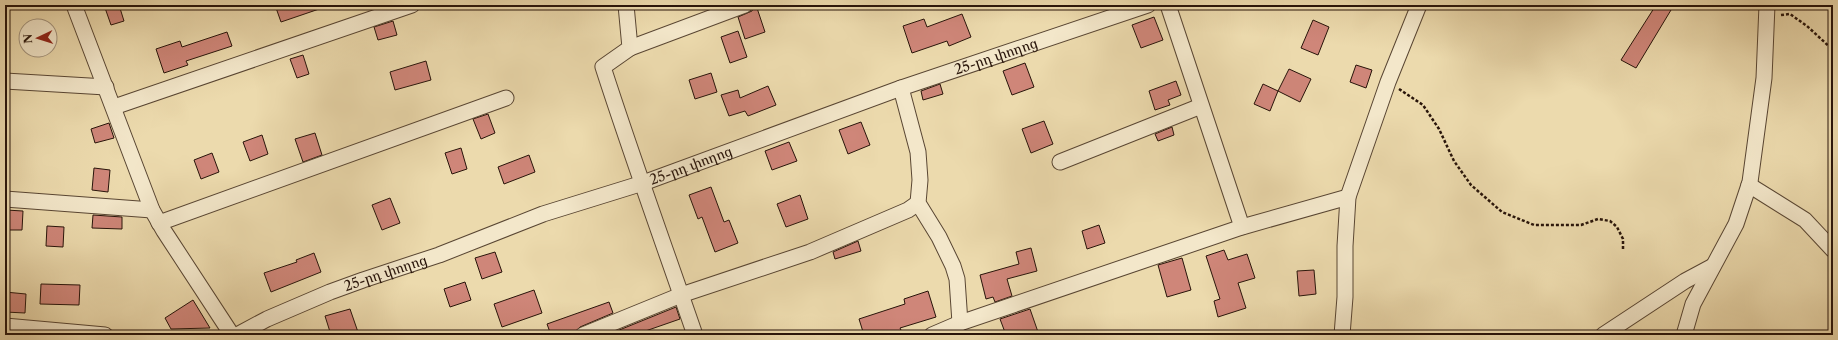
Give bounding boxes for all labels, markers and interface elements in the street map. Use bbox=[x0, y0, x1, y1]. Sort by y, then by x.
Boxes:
north arrow bbox=[18, 18, 58, 58]
text: N bbox=[21, 33, 35, 44]
street label: 25-րդ փողոց bbox=[952, 34, 1040, 79]
street label: 25-րդ փողոց bbox=[647, 142, 735, 189]
street label: 25-րդ փողոց bbox=[341, 251, 429, 295]

